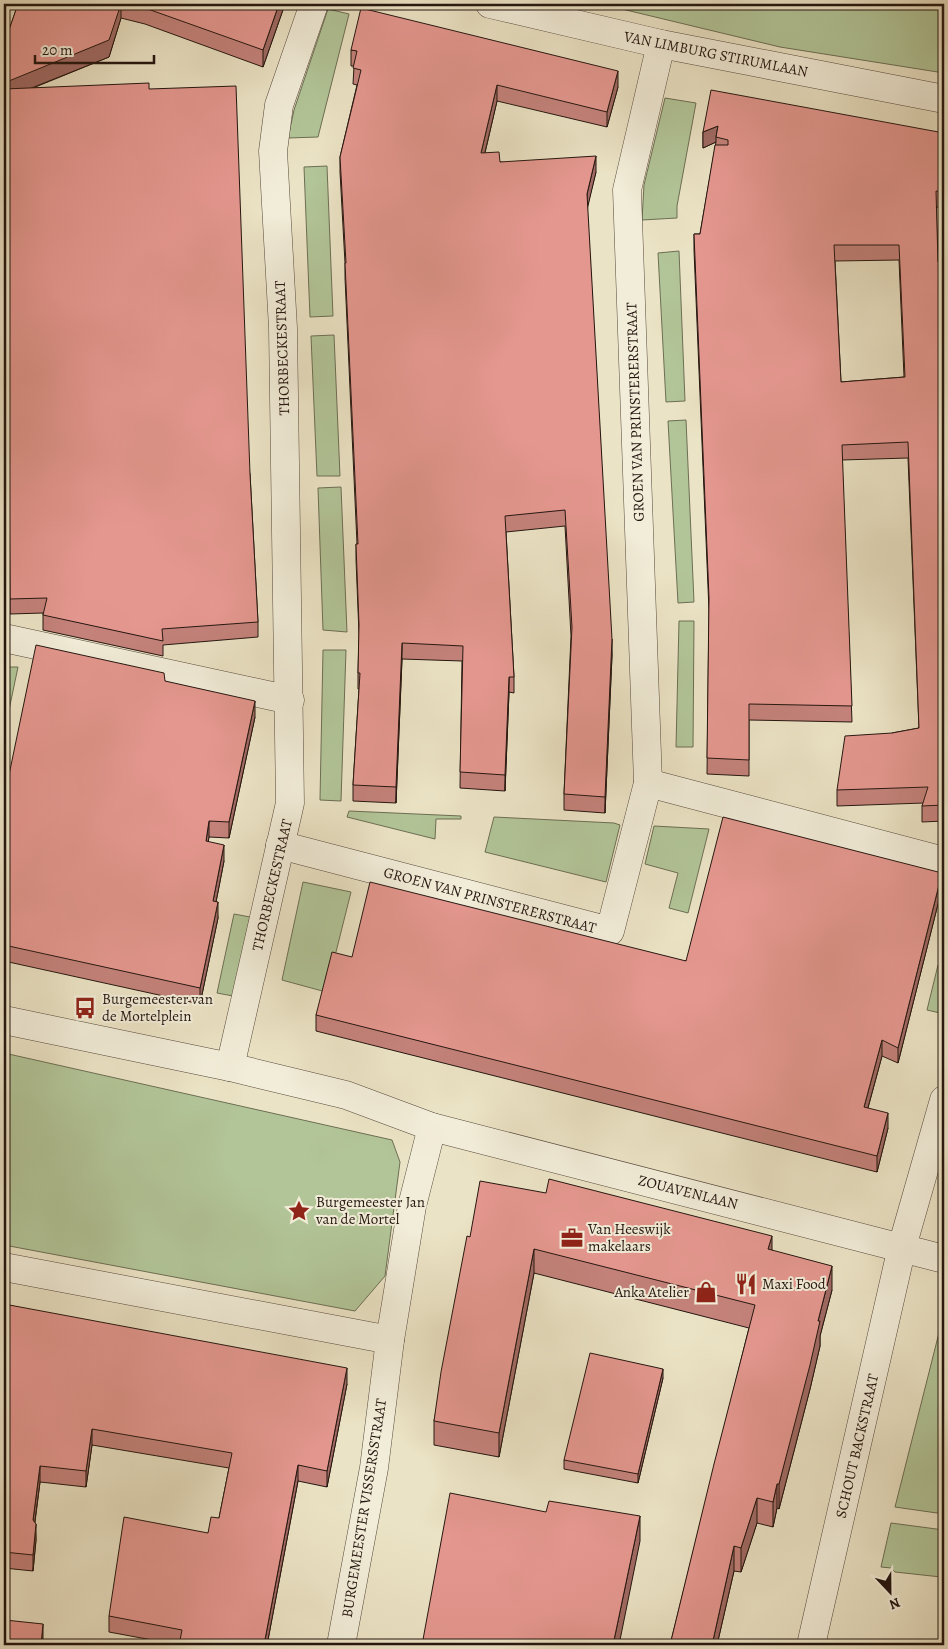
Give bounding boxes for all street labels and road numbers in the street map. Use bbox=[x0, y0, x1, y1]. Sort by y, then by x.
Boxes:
street label: VAN LIMBURG STIRUMLAAN bbox=[621, 26, 810, 82]
street label: THORBECKESTRAAT bbox=[270, 279, 294, 416]
street label: GROEN VAN PRINSTERERSTRAAT bbox=[621, 301, 649, 522]
street label: THORBECKESTRAAT bbox=[247, 816, 297, 953]
street label: GROEN VAN PRINSTERERSTRAAT bbox=[381, 862, 599, 938]
street label: ZOUAVENLAAN bbox=[636, 1170, 740, 1214]
street label: SCHOUT BACKSTRAAT bbox=[831, 1371, 884, 1520]
street label: BURGEMEESTER VISSERSSTRAAT bbox=[337, 1396, 391, 1619]

